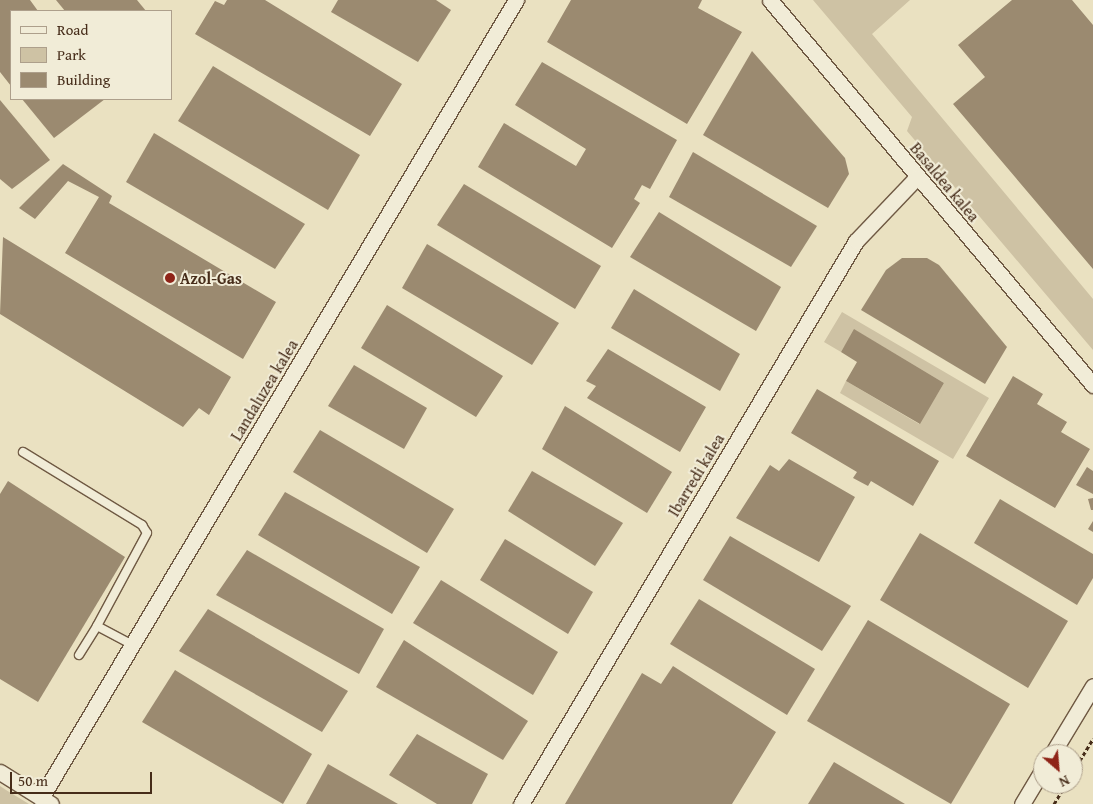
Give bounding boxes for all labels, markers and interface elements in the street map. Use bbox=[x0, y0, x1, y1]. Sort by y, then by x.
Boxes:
legend bbox=[10, 10, 172, 100]
text: Road bbox=[57, 19, 88, 40]
text: Park bbox=[57, 44, 86, 65]
text: Building bbox=[57, 69, 110, 90]
street label: Basaldea kalea bbox=[906, 139, 984, 225]
place label: Azol-Gas bbox=[180, 268, 242, 288]
marker: Azol-Gas bbox=[164, 272, 176, 284]
street label: Landaluzea kalea bbox=[226, 336, 302, 444]
street label: Ibarredi kalea bbox=[664, 430, 728, 520]
north arrow bbox=[1033, 744, 1083, 794]
scale bar bbox=[12, 762, 155, 794]
text: 50 m bbox=[18, 770, 48, 791]
text: N bbox=[1056, 770, 1073, 793]

